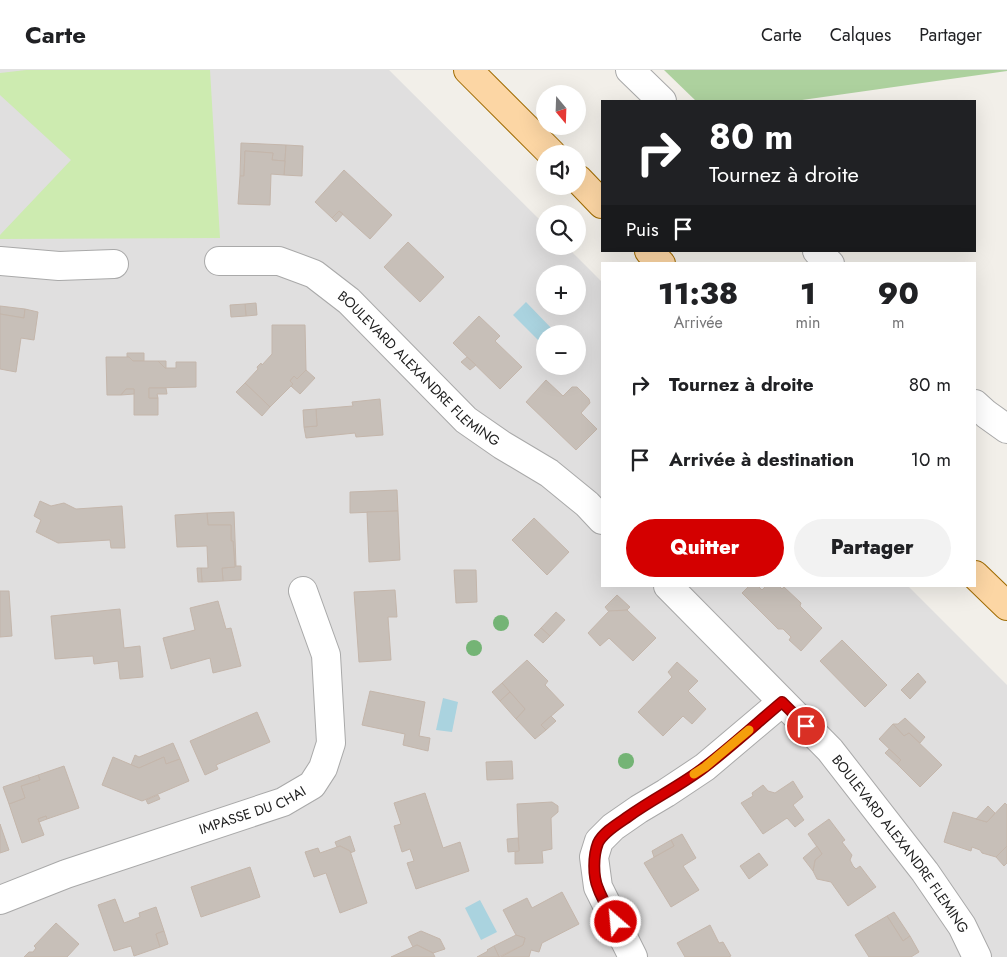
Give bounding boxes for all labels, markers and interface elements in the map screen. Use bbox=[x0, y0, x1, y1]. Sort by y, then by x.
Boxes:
text: Carte bbox=[25, 17, 86, 52]
text: Carte bbox=[761, 22, 802, 48]
text: Calques bbox=[830, 22, 891, 48]
text: Partager bbox=[919, 22, 982, 48]
north arrow bbox=[536, 85, 586, 135]
map controls bbox=[536, 85, 586, 375]
text: 80 m bbox=[709, 112, 793, 162]
icon: right bbox=[626, 120, 691, 185]
button: sound bbox=[536, 145, 586, 195]
text: Tournez à droite bbox=[709, 158, 859, 190]
button: search bbox=[536, 205, 586, 255]
icon: arrive bbox=[669, 215, 697, 243]
text: Puis bbox=[626, 216, 659, 243]
button: + bbox=[536, 265, 586, 315]
text: 11:38 bbox=[658, 272, 738, 315]
text: 1 bbox=[800, 272, 816, 315]
text: 90 bbox=[878, 272, 919, 315]
street label: BOULEVARD ALEXANDRE FLEMING bbox=[334, 286, 504, 451]
text: Arrivée bbox=[674, 311, 723, 334]
text: min bbox=[795, 311, 820, 334]
text: m bbox=[892, 311, 904, 334]
button: − bbox=[536, 325, 586, 375]
icon: right bbox=[626, 371, 654, 399]
text: Tournez à droite bbox=[669, 371, 814, 398]
text: 80 m bbox=[909, 371, 951, 398]
icon: arrive bbox=[626, 446, 654, 474]
text: Arrivée à destination bbox=[669, 446, 854, 473]
text: 10 m bbox=[911, 446, 951, 473]
button: Quitter bbox=[626, 519, 784, 577]
button: Partager bbox=[794, 519, 951, 577]
pin bbox=[785, 705, 827, 747]
icon: arrive bbox=[792, 712, 820, 740]
street label: BOULEVARD ALEXANDRE FLEMING bbox=[827, 750, 974, 936]
street label: IMPASSE DU CHAI bbox=[196, 781, 309, 839]
position arrow bbox=[589, 895, 641, 947]

